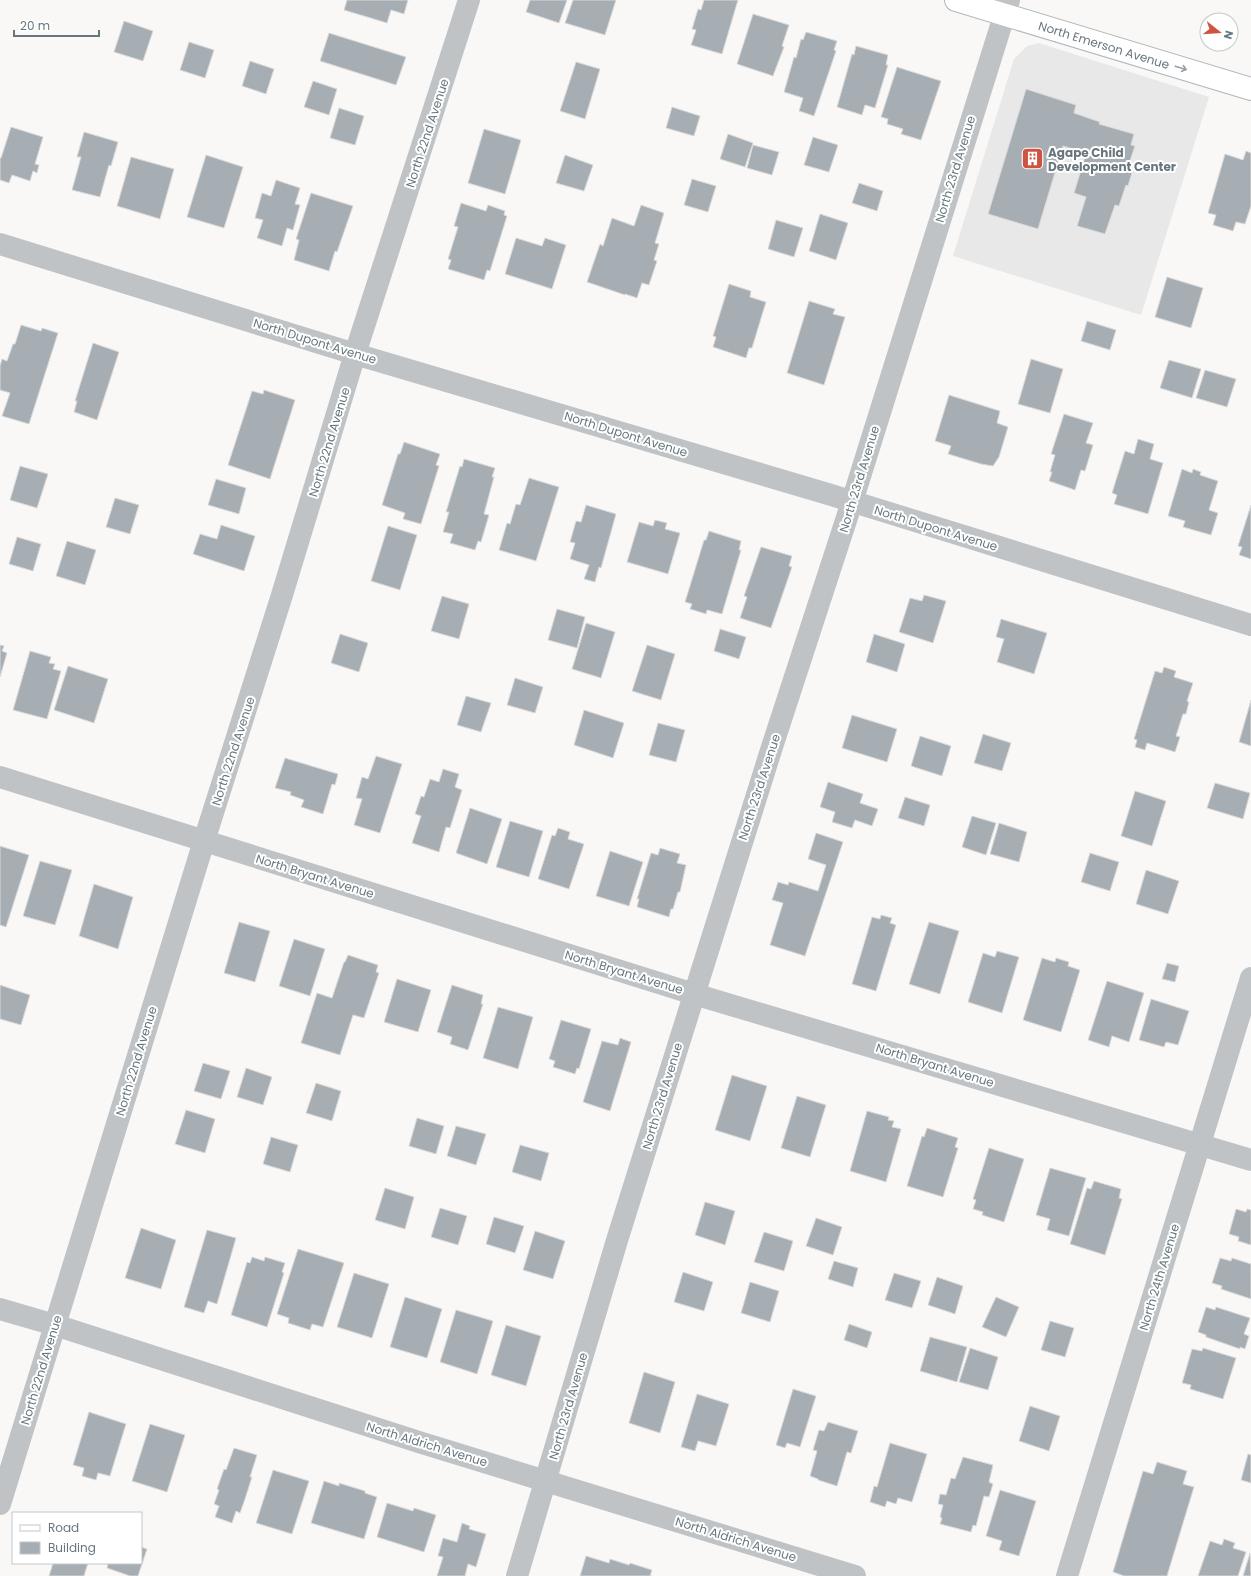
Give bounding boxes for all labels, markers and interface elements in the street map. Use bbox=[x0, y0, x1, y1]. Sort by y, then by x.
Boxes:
scale bar bbox=[14, 12, 99, 38]
north arrow bbox=[1199, 12, 1239, 52]
text: 20 m bbox=[20, 17, 50, 34]
street label: North Emerson Avenue bbox=[1036, 17, 1172, 73]
text: N bbox=[1220, 29, 1237, 41]
one-way arrow bbox=[1175, 65, 1188, 72]
street label: North 22nd Avenue bbox=[401, 76, 453, 190]
street label: North 23rd Avenue bbox=[931, 114, 979, 224]
place label: Agape Child Development Center bbox=[1048, 144, 1176, 175]
building icon: Agape Child Development Center bbox=[1019, 146, 1045, 172]
street label: North Dupont Avenue bbox=[251, 314, 379, 368]
street label: North 22nd Avenue bbox=[304, 385, 354, 499]
street label: North Dupont Avenue bbox=[562, 407, 690, 461]
street label: North 23rd Avenue bbox=[835, 424, 883, 534]
street label: North Dupont Avenue bbox=[872, 501, 1000, 555]
street label: North 22nd Avenue bbox=[207, 694, 259, 808]
street label: North 23rd Avenue bbox=[734, 732, 784, 842]
street label: North Bryant Avenue bbox=[254, 850, 376, 902]
street label: North Bryant Avenue bbox=[563, 946, 685, 998]
street label: North 22nd Avenue bbox=[111, 1004, 161, 1118]
street label: North Bryant Avenue bbox=[874, 1039, 996, 1091]
street label: North 23rd Avenue bbox=[638, 1041, 686, 1151]
street label: North 24th Avenue bbox=[1135, 1222, 1183, 1332]
street label: North 22nd Avenue bbox=[16, 1313, 66, 1427]
street label: North 23rd Avenue bbox=[545, 1350, 591, 1462]
street label: North Aldrich Avenue bbox=[364, 1418, 490, 1470]
legend bbox=[12, 1512, 142, 1564]
street label: North Aldrich Avenue bbox=[673, 1513, 799, 1565]
text: Road bbox=[48, 1519, 79, 1536]
text: Building bbox=[48, 1539, 96, 1556]

